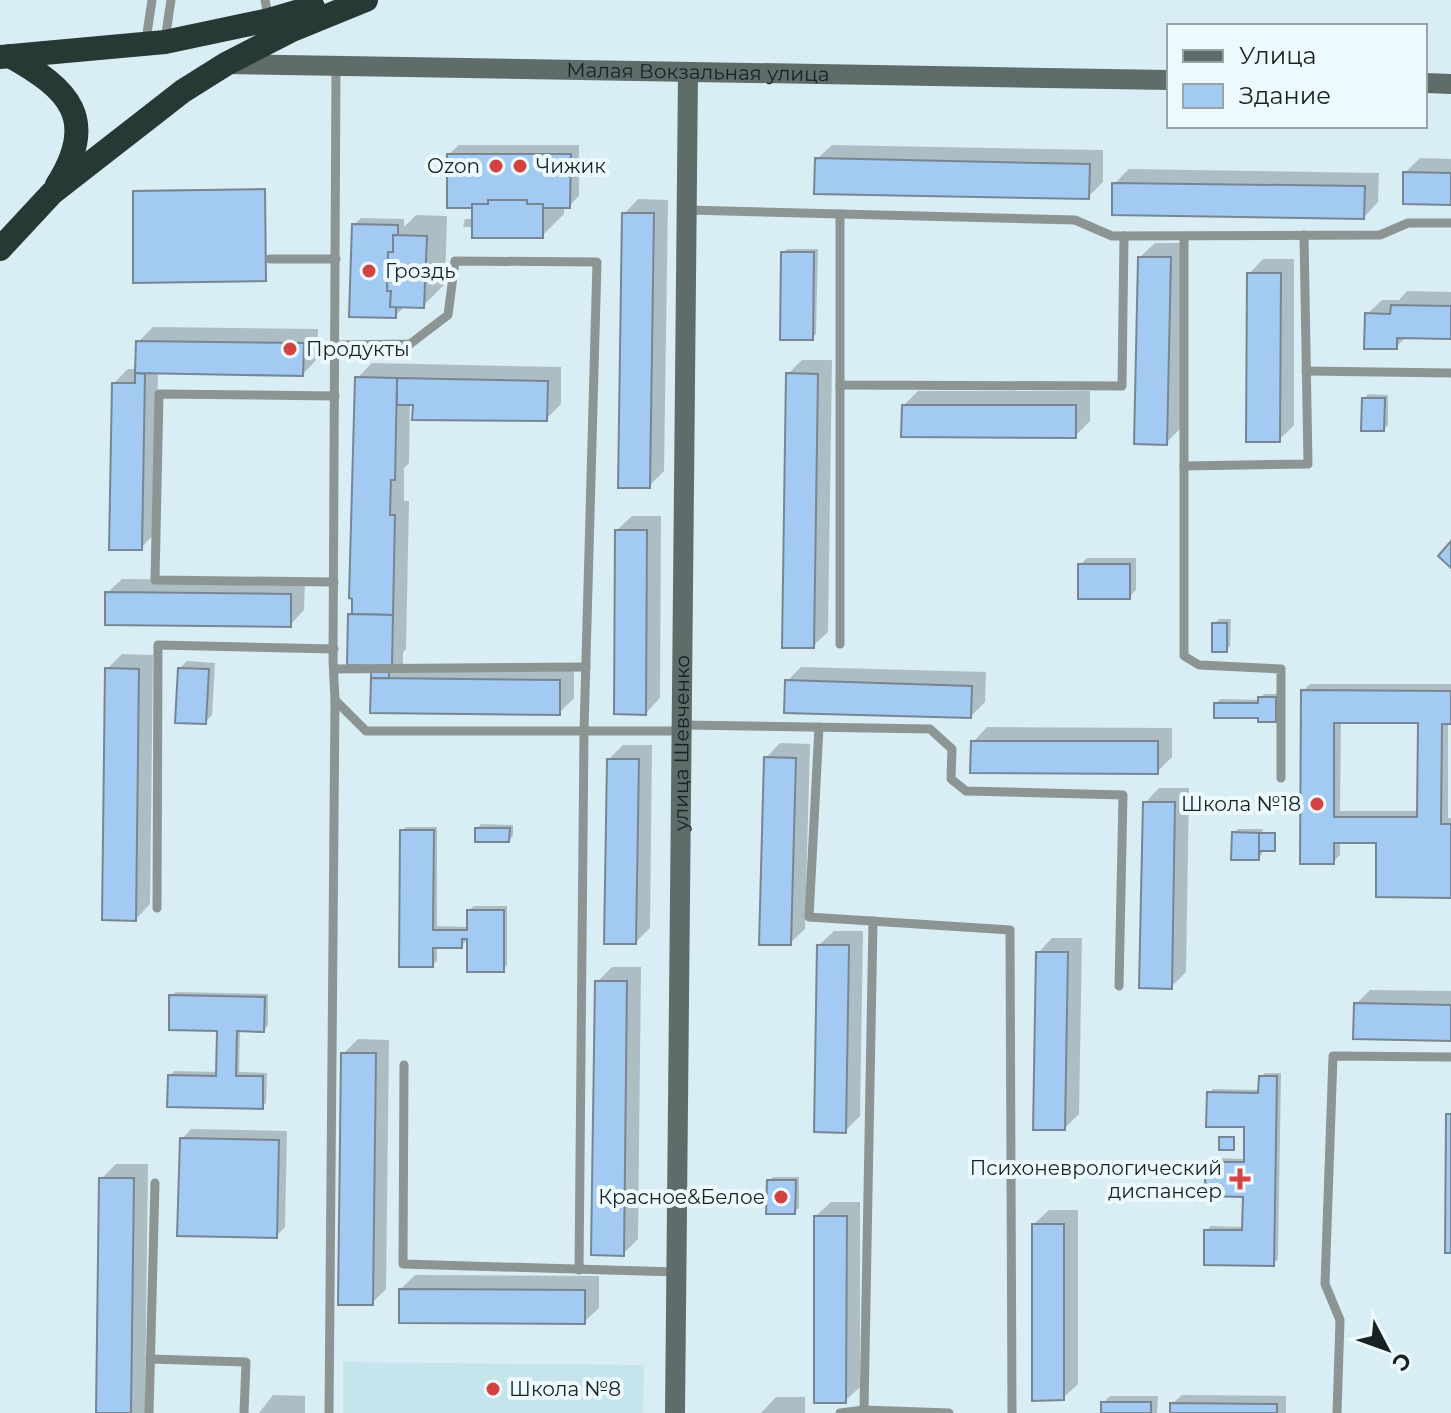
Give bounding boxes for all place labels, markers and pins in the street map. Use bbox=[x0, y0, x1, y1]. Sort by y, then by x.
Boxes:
place label: Ozon bbox=[427, 154, 480, 178]
place label: Чижик bbox=[536, 154, 606, 178]
marker: Ozon bbox=[487, 157, 505, 175]
marker: Чижик bbox=[511, 157, 529, 175]
place label: Гроздь bbox=[385, 259, 455, 283]
marker: Гроздь bbox=[360, 262, 378, 280]
place label: Продукты bbox=[306, 337, 410, 361]
marker: Продукты bbox=[281, 340, 299, 358]
place label: Школа №18 bbox=[1181, 792, 1301, 816]
marker: Школа №18 bbox=[1308, 795, 1326, 813]
place label: Психоневрологический диспансер bbox=[970, 1156, 1222, 1203]
marker: Психоневрологический диспансер bbox=[1229, 1168, 1251, 1190]
place label: Красное&Белое bbox=[598, 1185, 765, 1209]
marker: Красное&Белое bbox=[772, 1188, 790, 1206]
place label: Школа №8 bbox=[509, 1377, 621, 1401]
marker: Школа №8 bbox=[484, 1380, 502, 1398]

